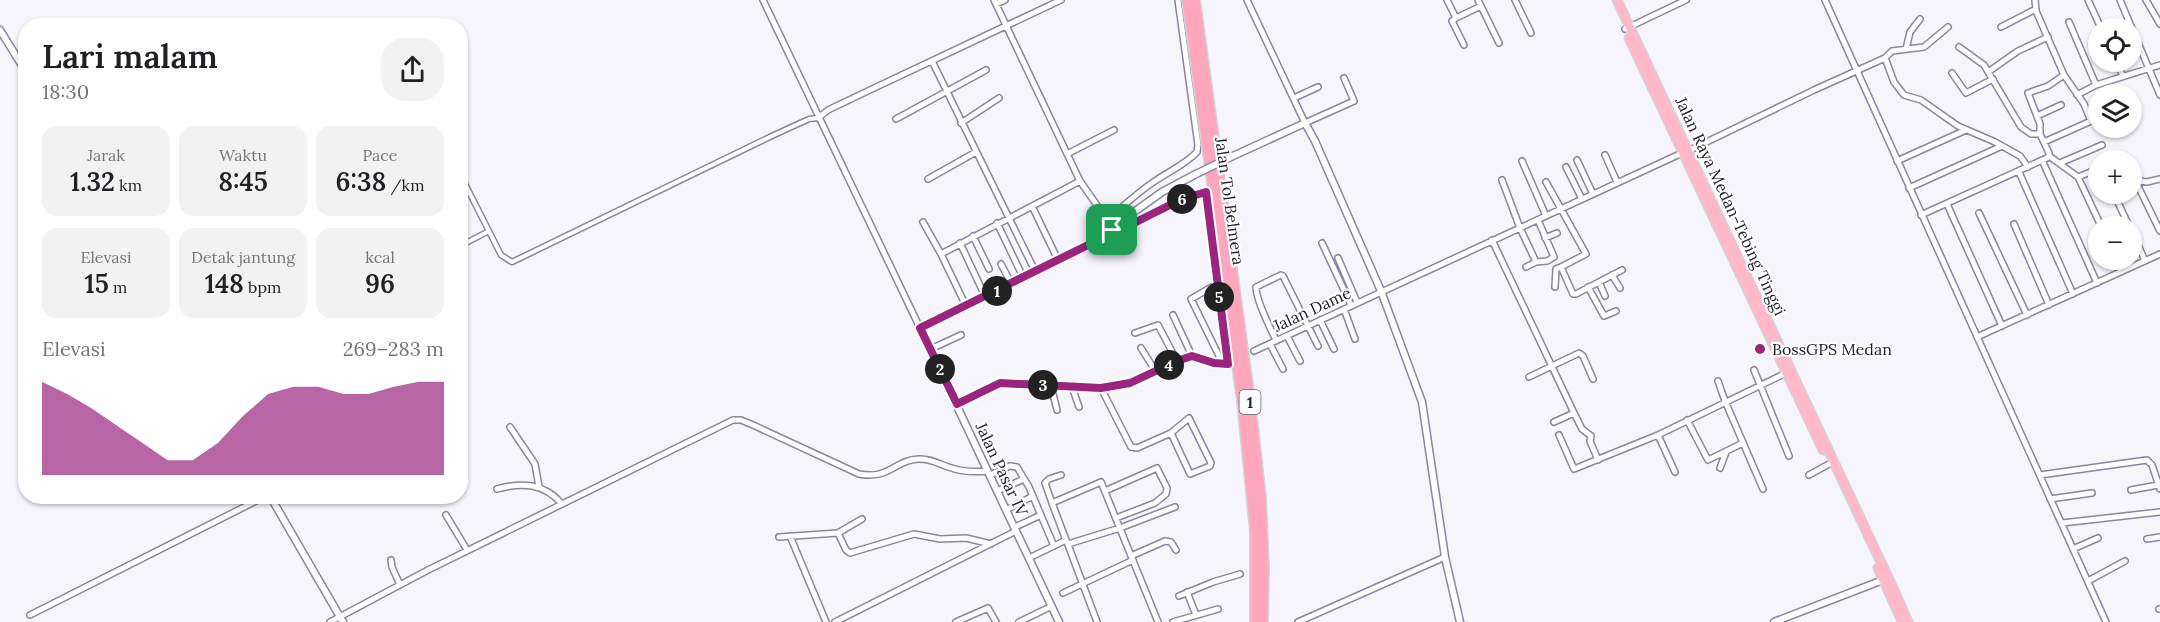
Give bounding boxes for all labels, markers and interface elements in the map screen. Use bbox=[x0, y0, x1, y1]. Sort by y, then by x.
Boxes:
map controls bbox=[2088, 18, 2142, 270]
button: locate bbox=[2088, 18, 2142, 72]
text: Lari malam bbox=[42, 35, 218, 77]
button: share bbox=[381, 38, 444, 101]
text: 18:30 bbox=[42, 79, 89, 104]
button: layers bbox=[2088, 84, 2142, 138]
street label: Jalan Raya Medan-Tebing Tinggi bbox=[1671, 93, 1791, 318]
street label: Jalan Tol Belmera bbox=[1211, 135, 1249, 266]
text: Jarak bbox=[87, 145, 125, 165]
text: Waktu bbox=[219, 145, 267, 165]
text: Pace bbox=[363, 145, 397, 165]
button: + bbox=[2088, 150, 2142, 204]
text: 1.32 bbox=[70, 165, 115, 198]
text: 8:45 bbox=[218, 165, 268, 198]
text: 6:38 bbox=[336, 165, 386, 198]
text: km bbox=[115, 175, 142, 195]
text: /km bbox=[386, 175, 424, 195]
pin: 6 bbox=[1167, 184, 1197, 214]
text: 6 bbox=[1177, 189, 1187, 209]
pin bbox=[1086, 204, 1137, 255]
icon: arrive bbox=[1095, 213, 1128, 246]
button: − bbox=[2088, 216, 2142, 270]
text: Elevasi bbox=[81, 247, 131, 267]
text: Detak jantung bbox=[191, 247, 295, 267]
text: kcal bbox=[365, 247, 395, 267]
text: 15 bbox=[85, 267, 109, 300]
text: 148 bbox=[205, 267, 244, 300]
text: 96 bbox=[365, 267, 395, 300]
pin: 1 bbox=[982, 276, 1012, 306]
text: m bbox=[109, 277, 127, 297]
text: bpm bbox=[244, 277, 281, 297]
text: 1 bbox=[994, 281, 1000, 301]
pin: 5 bbox=[1204, 282, 1234, 312]
street label: Jalan Dame bbox=[1269, 282, 1354, 336]
text: 5 bbox=[1215, 287, 1223, 307]
text: Elevasi bbox=[42, 336, 106, 361]
text: 269–283 m bbox=[343, 336, 444, 361]
place label: BossGPS Medan bbox=[1772, 339, 1892, 359]
marker: BossGPS Medan bbox=[1753, 342, 1767, 356]
pin: 4 bbox=[1154, 350, 1184, 380]
pin: 2 bbox=[925, 354, 955, 384]
text: 4 bbox=[1165, 355, 1173, 375]
text: 2 bbox=[936, 359, 944, 379]
pin: 3 bbox=[1028, 370, 1058, 400]
text: 3 bbox=[1039, 375, 1047, 395]
road number: 1 bbox=[1240, 390, 1260, 414]
street label: Jalan Pasar IV bbox=[971, 418, 1033, 519]

